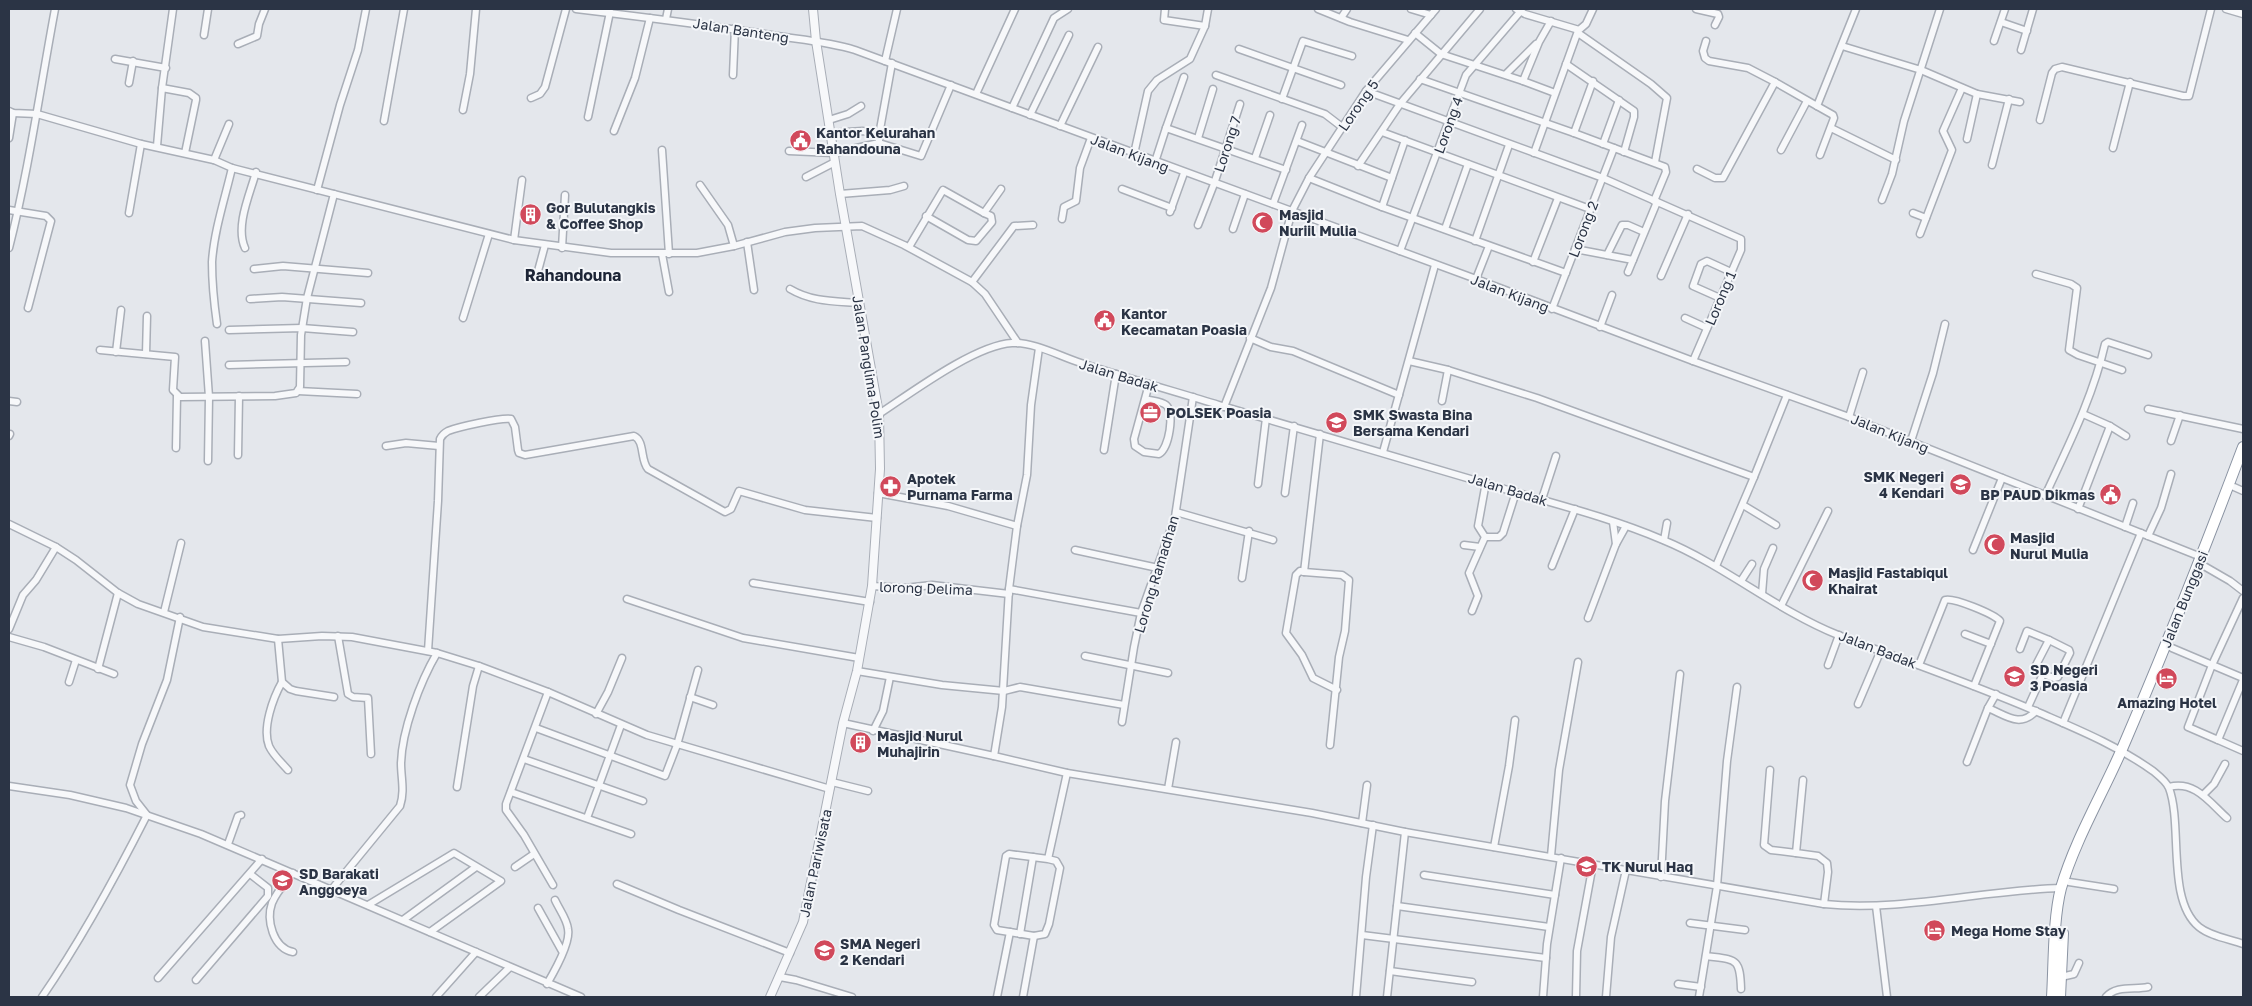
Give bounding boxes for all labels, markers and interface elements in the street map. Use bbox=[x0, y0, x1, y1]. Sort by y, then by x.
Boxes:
street label: Jalan Banteng bbox=[692, 14, 790, 46]
street label: Lorong 5 bbox=[1334, 76, 1382, 134]
street label: Lorong 4 bbox=[1430, 94, 1466, 156]
street label: Lorong 7 bbox=[1210, 114, 1244, 174]
place label: Kantor Kelurahan Rahandouna bbox=[816, 124, 935, 157]
public building icon: Kantor Kelurahan Rahandouna bbox=[788, 128, 812, 152]
street label: Jalan Kijang bbox=[1088, 130, 1172, 176]
place label: Gor Bulutangkis & Coffee Shop bbox=[546, 199, 656, 232]
street label: Lorong 2 bbox=[1565, 199, 1601, 259]
building icon: Gor Bulutangkis & Coffee Shop bbox=[518, 203, 542, 227]
place label: Masjid Nuriil Mulia bbox=[1279, 206, 1357, 239]
mosque icon: Masjid Nuriil Mulia bbox=[1251, 210, 1275, 234]
district label: Rahandouna bbox=[525, 265, 621, 285]
street label: Lorong 1 bbox=[1701, 268, 1739, 328]
street label: Jalan Kijang bbox=[1468, 270, 1552, 316]
street label: Jalan Panglima Polim bbox=[849, 294, 889, 440]
place label: Kantor Kecamatan Poasia bbox=[1121, 305, 1247, 338]
public building icon: Kantor Kecamatan Poasia bbox=[1093, 309, 1117, 333]
street label: Jalan Badak bbox=[1077, 355, 1161, 395]
office icon: POLSEK Poasia bbox=[1138, 400, 1162, 424]
place label: POLSEK Poasia bbox=[1166, 404, 1271, 421]
place label: SMK Swasta Bina Bersama Kendari bbox=[1353, 406, 1472, 439]
school or university icon: SMK Swasta Bina Bersama Kendari bbox=[1325, 410, 1349, 434]
street label: Jalan Kijang bbox=[1849, 410, 1931, 456]
place label: SMK Negeri 4 Kendari bbox=[1863, 468, 1944, 501]
street label: Jalan Badak bbox=[1466, 469, 1550, 509]
place label: Apotek Purnama Farma bbox=[907, 470, 1013, 503]
school or university icon: SMK Negeri 4 Kendari bbox=[1948, 472, 1972, 496]
pharmacy icon: Apotek Purnama Farma bbox=[879, 474, 903, 498]
public building icon: BP PAUD Dikmas bbox=[2099, 482, 2123, 506]
place label: BP PAUD Dikmas bbox=[1980, 486, 2095, 503]
street label: Lorong Ramadhan bbox=[1130, 513, 1182, 635]
place label: Masjid Nurul Mulia bbox=[2010, 529, 2088, 562]
mosque icon: Masjid Nurul Mulia bbox=[1982, 533, 2006, 557]
street label: Jalan Bunggasi bbox=[2157, 548, 2211, 650]
place label: Masjid Fastabiqul Khairat bbox=[1828, 564, 1948, 597]
mosque icon: Masjid Fastabiqul Khairat bbox=[1800, 568, 1824, 592]
street label: lorong Delima bbox=[879, 578, 973, 598]
street label: Jalan Badak bbox=[1837, 626, 1919, 672]
place label: SD Negeri 3 Poasia bbox=[2030, 661, 2098, 694]
school or university icon: SD Negeri 3 Poasia bbox=[2002, 665, 2026, 689]
hotel icon: Amazing Hotel bbox=[2155, 667, 2179, 691]
place label: Amazing Hotel bbox=[2117, 694, 2217, 711]
place label: Masjid Nurul Muhajirin bbox=[877, 727, 963, 760]
building icon: Masjid Nurul Muhajirin bbox=[849, 731, 873, 755]
street label: Jalan Pariwisata bbox=[795, 807, 835, 919]
school or university icon: TK Nurul Haq bbox=[1574, 854, 1598, 878]
place label: TK Nurul Haq bbox=[1602, 858, 1693, 875]
place label: SD Barakati Anggoeya bbox=[299, 865, 379, 898]
school or university icon: SD Barakati Anggoeya bbox=[271, 869, 295, 893]
hotel icon: Mega Home Stay bbox=[1923, 918, 1947, 942]
place label: Mega Home Stay bbox=[1951, 922, 2067, 939]
place label: SMA Negeri 2 Kendari bbox=[840, 935, 921, 968]
school or university icon: SMA Negeri 2 Kendari bbox=[812, 939, 836, 963]

